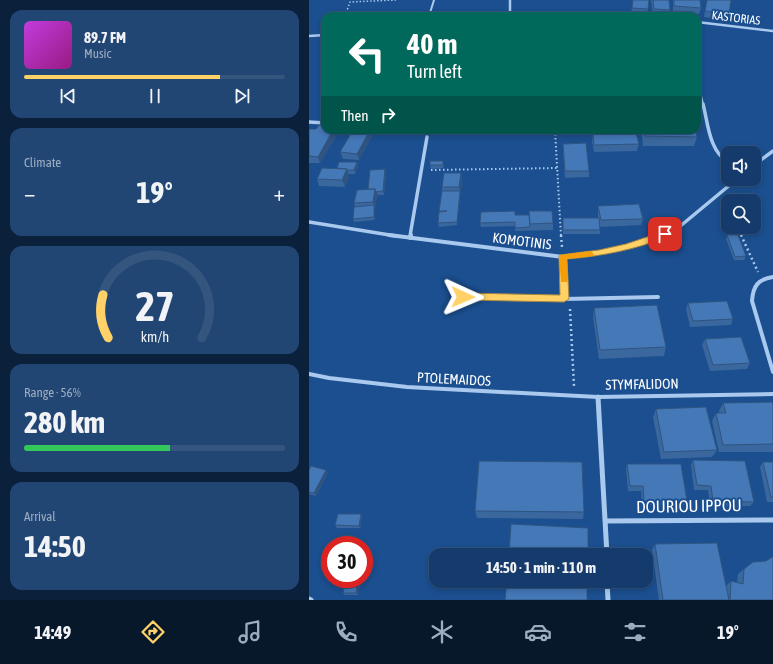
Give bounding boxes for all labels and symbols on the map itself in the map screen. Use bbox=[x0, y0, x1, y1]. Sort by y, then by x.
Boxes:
street label: KASTORIAS bbox=[711, 8, 761, 28]
pin bbox=[648, 217, 682, 251]
street label: KOMOTINIS bbox=[492, 229, 553, 253]
position arrow bbox=[442, 276, 484, 318]
street label: PTOLEMAIDOS bbox=[417, 369, 491, 389]
street label: STYMFALIDON bbox=[605, 375, 679, 393]
street label: DOURIOU IPPOU bbox=[636, 495, 742, 517]
speed limit sign: 30 bbox=[321, 536, 373, 588]

